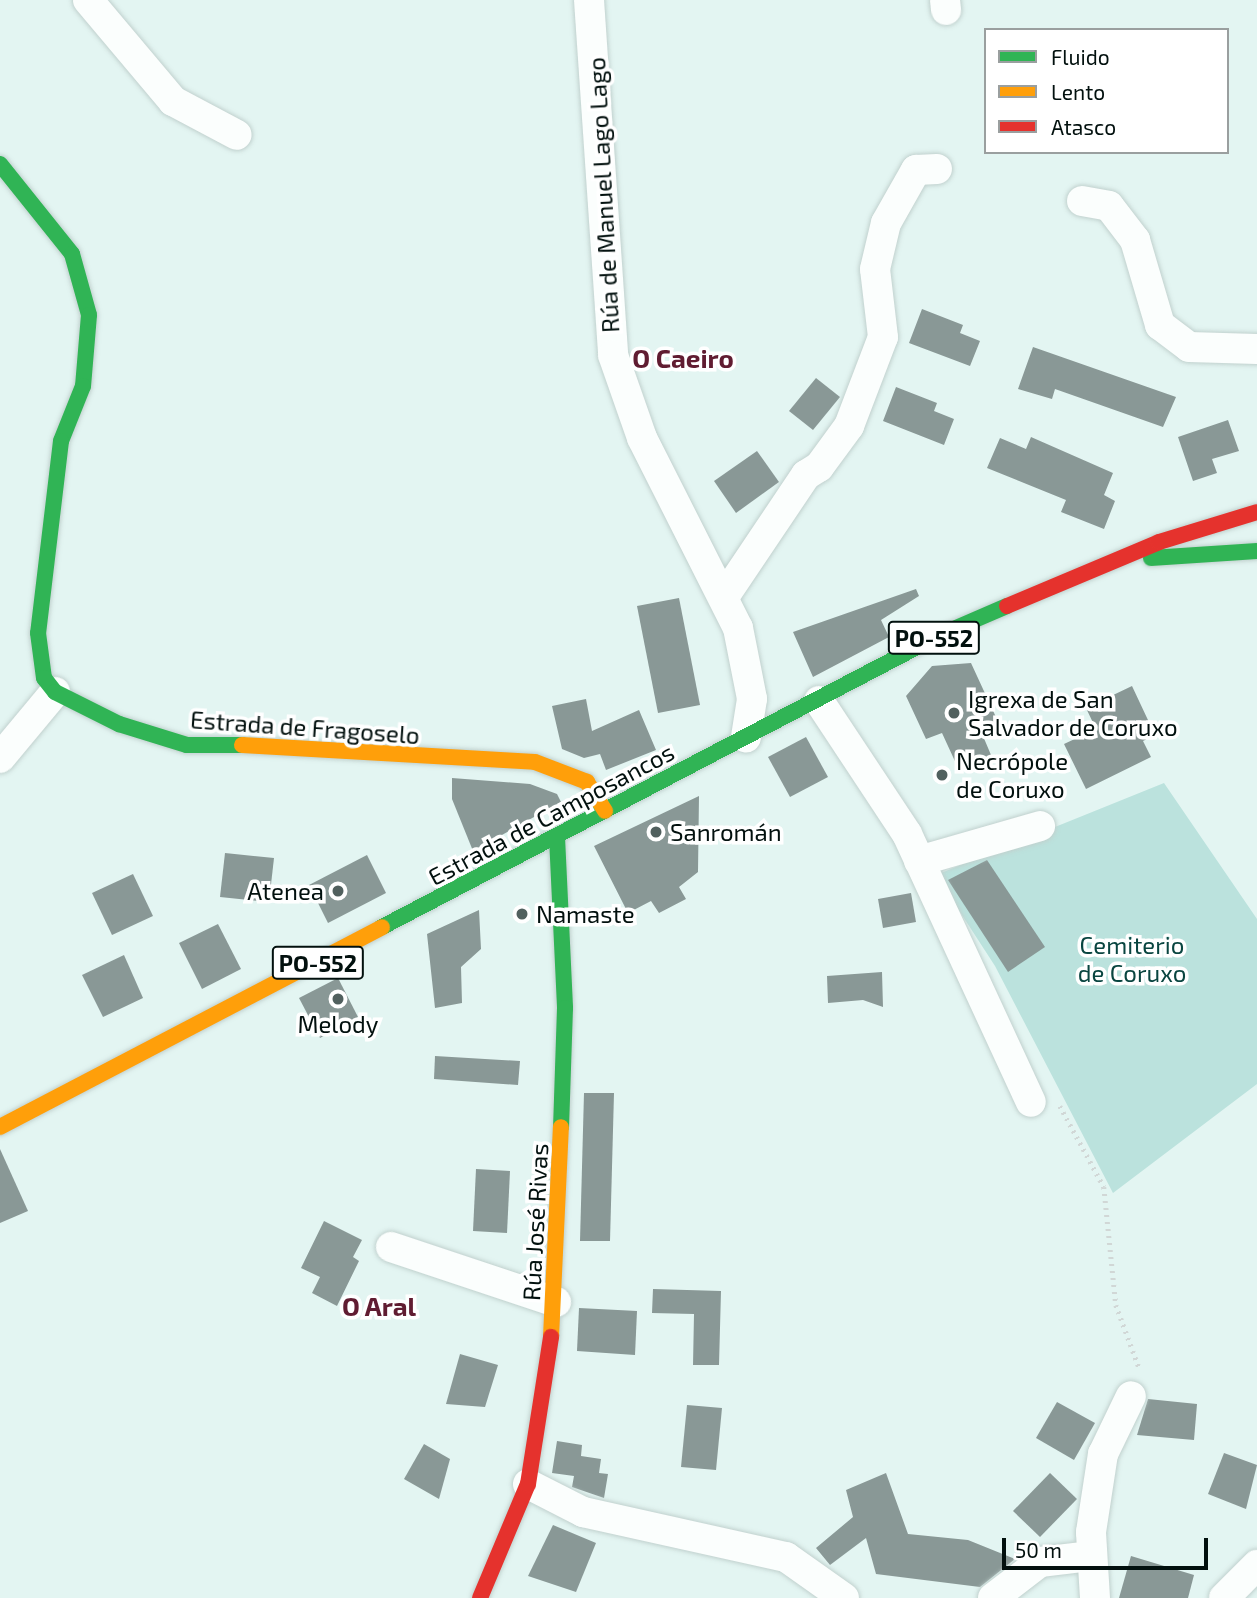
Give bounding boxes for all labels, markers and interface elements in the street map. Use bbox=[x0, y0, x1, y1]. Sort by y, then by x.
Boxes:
legend bbox=[984, 28, 1229, 154]
text: Fluido bbox=[1051, 44, 1110, 69]
street label: Rúa de Manuel Lago Lago bbox=[581, 56, 625, 334]
text: Lento bbox=[1051, 79, 1105, 104]
text: Atasco bbox=[1051, 114, 1116, 139]
district label: O Caeiro bbox=[632, 342, 734, 374]
road number: PO-552 bbox=[887, 618, 981, 658]
place label: Igrexa de San Salvador de Coruxo bbox=[968, 685, 1178, 741]
street label: Estrada de Fragoselo bbox=[189, 705, 421, 749]
marker: Igrexa de San Salvador de Coruxo bbox=[946, 705, 962, 721]
street label: Estrada de Camposancos bbox=[423, 737, 679, 891]
place label: Necrópole de Coruxo bbox=[956, 747, 1068, 803]
marker: Necrópole de Coruxo bbox=[934, 767, 950, 783]
place label: Sanromán bbox=[670, 818, 782, 846]
marker: Sanromán bbox=[648, 824, 664, 840]
place label: Atenea bbox=[247, 877, 324, 905]
marker: Atenea bbox=[330, 883, 346, 899]
place label: Namaste bbox=[536, 900, 635, 928]
marker: Namaste bbox=[514, 906, 530, 922]
park label: Cemiterio de Coruxo bbox=[1078, 931, 1186, 987]
road number: PO-552 bbox=[271, 944, 365, 982]
marker: Melody bbox=[330, 991, 346, 1007]
place label: Melody bbox=[297, 1010, 379, 1038]
street label: Rúa José Rivas bbox=[516, 1142, 554, 1302]
district label: O Aral bbox=[342, 1290, 416, 1322]
scale bar bbox=[1005, 1524, 1212, 1568]
text: 50 m bbox=[1015, 1537, 1062, 1562]

